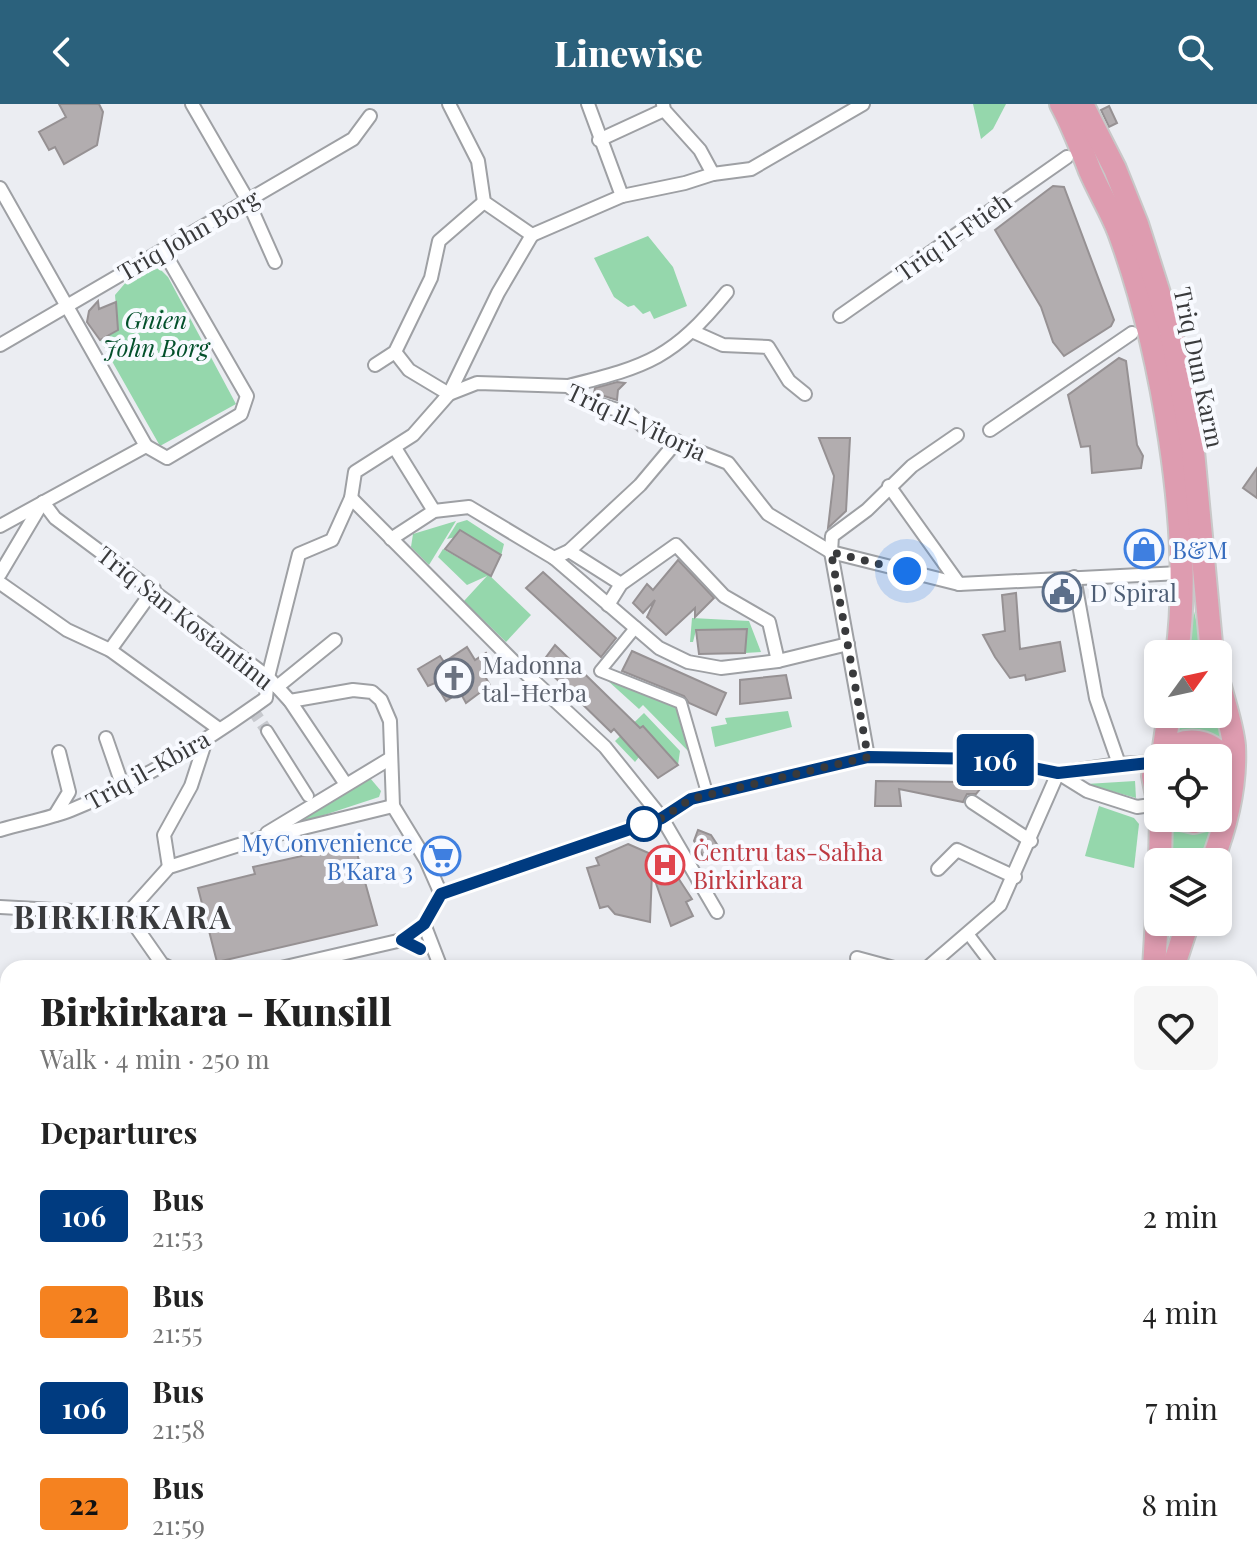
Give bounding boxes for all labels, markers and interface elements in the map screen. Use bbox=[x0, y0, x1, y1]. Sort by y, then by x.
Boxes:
text: Linewise bbox=[554, 28, 703, 76]
icon: back bbox=[40, 30, 84, 74]
icon: search bbox=[1173, 30, 1217, 74]
street label: Triq John Borg bbox=[111, 180, 265, 287]
street label: Triq il-Ftieħ bbox=[889, 185, 1017, 287]
street label: Triq Dun Karm bbox=[1167, 284, 1233, 450]
park label: Gnien John Borg bbox=[103, 303, 211, 363]
street label: Triq il-Vitorja bbox=[562, 375, 712, 467]
shop icon: B&M bbox=[1123, 528, 1165, 570]
place label: B&M bbox=[1172, 533, 1228, 565]
street label: Triq San Kostantinu bbox=[91, 538, 281, 696]
your location bbox=[887, 551, 927, 591]
public building icon: D Spiral bbox=[1041, 571, 1083, 613]
place label: D Spiral bbox=[1090, 576, 1177, 608]
north arrow bbox=[1144, 640, 1232, 728]
map controls bbox=[1144, 640, 1232, 936]
place label: Madonna tal-Ħerba bbox=[482, 648, 587, 708]
church icon: Madonna tal-Ħerba bbox=[433, 657, 475, 699]
street label: Triq il-Kbira bbox=[79, 722, 215, 816]
line badge: 106 bbox=[949, 734, 1041, 786]
text: 106 bbox=[973, 741, 1017, 778]
button: locate bbox=[1144, 744, 1232, 832]
unlabelled marker bbox=[627, 807, 661, 841]
place label: MyConvenience B'Kara 3 bbox=[241, 826, 413, 886]
supermarket icon: MyConvenience B'Kara 3 bbox=[420, 835, 462, 877]
place label: Ċentru tas-Saħħa Birkirkara bbox=[693, 835, 883, 895]
hospital icon: Ċentru tas-Saħħa Birkirkara bbox=[644, 844, 686, 886]
button: layers bbox=[1144, 848, 1232, 936]
district label: BIRKIRKARA bbox=[13, 894, 233, 937]
text: Birkirkara - Kunsill bbox=[40, 985, 392, 1036]
button: heart bbox=[1134, 986, 1218, 1070]
text: Walk · 4 min · 250 m bbox=[40, 1041, 270, 1076]
text: Departures bbox=[40, 1112, 197, 1152]
text: Bus bbox=[152, 1179, 204, 1219]
text: 2 min bbox=[1143, 1196, 1218, 1236]
text: 106 bbox=[62, 1197, 106, 1234]
text: 21:53 bbox=[152, 1219, 204, 1254]
text: Bus bbox=[152, 1275, 204, 1315]
text: 4 min bbox=[1142, 1292, 1218, 1332]
text: 22 bbox=[69, 1293, 99, 1330]
text: 21:55 bbox=[152, 1315, 203, 1350]
text: Bus bbox=[152, 1371, 204, 1411]
text: 7 min bbox=[1145, 1388, 1218, 1428]
text: 106 bbox=[62, 1389, 106, 1426]
text: 21:58 bbox=[152, 1411, 205, 1446]
text: Bus bbox=[152, 1467, 204, 1507]
text: 8 min bbox=[1142, 1484, 1218, 1524]
text: 22 bbox=[69, 1485, 99, 1522]
text: 21:59 bbox=[152, 1507, 205, 1542]

